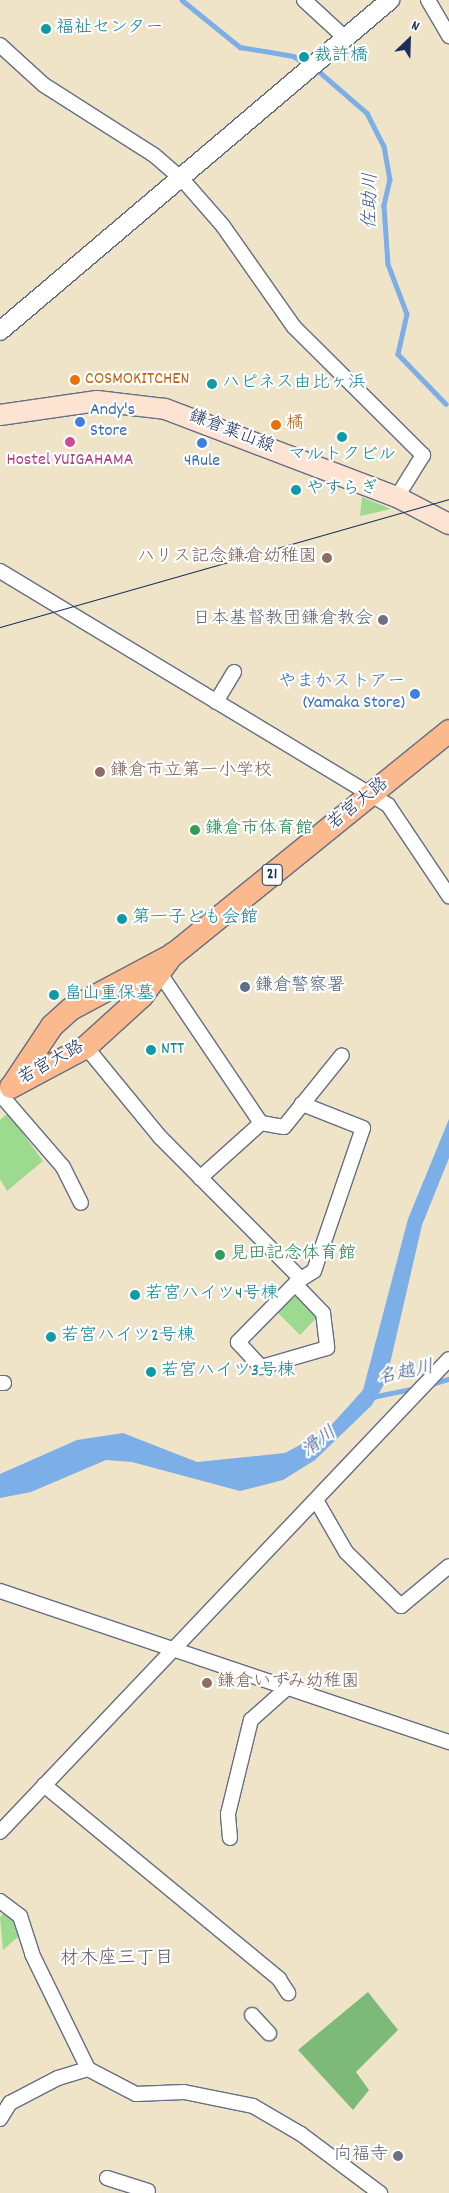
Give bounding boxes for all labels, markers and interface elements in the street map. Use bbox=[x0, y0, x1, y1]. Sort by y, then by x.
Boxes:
north arrow bbox=[384, 15, 434, 65]
text: N bbox=[408, 16, 422, 37]
place label: 福祉センター bbox=[56, 18, 164, 40]
marker: 福祉センター bbox=[40, 23, 52, 35]
place label: 裁許橋 bbox=[314, 46, 368, 68]
marker: 裁許橋 bbox=[298, 51, 310, 63]
water label: 佐助川 bbox=[360, 172, 384, 230]
place label: COSMOKITCHEN bbox=[85, 369, 189, 391]
place label: ハピネス由比ヶ浜 bbox=[222, 373, 366, 395]
marker: COSMOKITCHEN bbox=[69, 374, 81, 386]
marker: ハピネス由比ヶ浜 bbox=[206, 378, 218, 390]
place label: Andy's Store bbox=[90, 401, 135, 444]
street label: 鎌倉葉山線 bbox=[185, 407, 277, 459]
place label: 橘 bbox=[286, 414, 304, 436]
marker: Andy's Store bbox=[74, 416, 86, 428]
marker: 橘 bbox=[270, 419, 282, 431]
marker: マルトクビル bbox=[336, 431, 348, 443]
marker: Hostel YUIGAHAMA bbox=[64, 436, 76, 448]
marker: 4Rule bbox=[196, 437, 208, 449]
place label: マルトクビル bbox=[288, 445, 396, 467]
place label: Hostel YUIGAHAMA bbox=[7, 450, 133, 472]
place label: 4Rule bbox=[184, 451, 220, 473]
place label: やすらぎ bbox=[306, 479, 378, 501]
marker: やすらぎ bbox=[290, 484, 302, 496]
place label: ハリス記念鎌倉幼稚園 bbox=[137, 547, 317, 569]
marker: ハリス記念鎌倉幼稚園 bbox=[321, 552, 333, 564]
place label: 日本基督教団鎌倉教会 bbox=[193, 609, 373, 631]
marker: 日本基督教団鎌倉教会 bbox=[377, 614, 389, 626]
place label: やまかストアー (Yamaka Store) bbox=[280, 673, 405, 716]
marker: やまかストアー (Yamaka Store) bbox=[409, 688, 421, 700]
place label: 鎌倉市立第一小学校 bbox=[110, 761, 272, 783]
marker: 鎌倉市立第一小学校 bbox=[94, 766, 106, 778]
street label: 若宮大路 bbox=[324, 774, 394, 836]
place label: 鎌倉市体育館 bbox=[205, 819, 313, 841]
marker: 鎌倉市体育館 bbox=[189, 824, 201, 836]
road number: 21 bbox=[261, 862, 283, 888]
place label: 第一子ども会館 bbox=[132, 908, 258, 930]
marker: 第一子ども会館 bbox=[116, 913, 128, 925]
place label: 鎌倉警察署 bbox=[255, 976, 345, 998]
marker: 鎌倉警察署 bbox=[239, 981, 251, 993]
place label: 畠山重保墓 bbox=[64, 984, 154, 1006]
marker: 畠山重保墓 bbox=[48, 989, 60, 1001]
street label: 若宮大路 bbox=[15, 1037, 89, 1091]
place label: NTT bbox=[161, 1039, 184, 1061]
marker: NTT bbox=[145, 1044, 157, 1056]
place label: 見田記念体育館 bbox=[230, 1244, 356, 1266]
marker: 見田記念体育館 bbox=[214, 1249, 226, 1261]
place label: 若宮ハイツ4号棟 bbox=[145, 1284, 278, 1306]
marker: 若宮ハイツ4号棟 bbox=[129, 1289, 141, 1301]
place label: 若宮ハイツ2号棟 bbox=[61, 1326, 195, 1348]
marker: 若宮ハイツ2号棟 bbox=[45, 1331, 57, 1343]
water label: 名越川 bbox=[376, 1357, 436, 1391]
place label: 若宮ハイツ3号棟 bbox=[161, 1361, 295, 1383]
marker: 若宮ハイツ3号棟 bbox=[145, 1366, 157, 1378]
water label: 滑川 bbox=[298, 1422, 342, 1464]
place label: 鎌倉いずみ幼稚園 bbox=[217, 1672, 361, 1694]
marker: 鎌倉いずみ幼稚園 bbox=[201, 1677, 213, 1689]
district label: 材木座三丁目 bbox=[60, 1949, 174, 1971]
place label: 向福寺 bbox=[334, 2145, 388, 2167]
marker: 向福寺 bbox=[392, 2150, 404, 2162]

